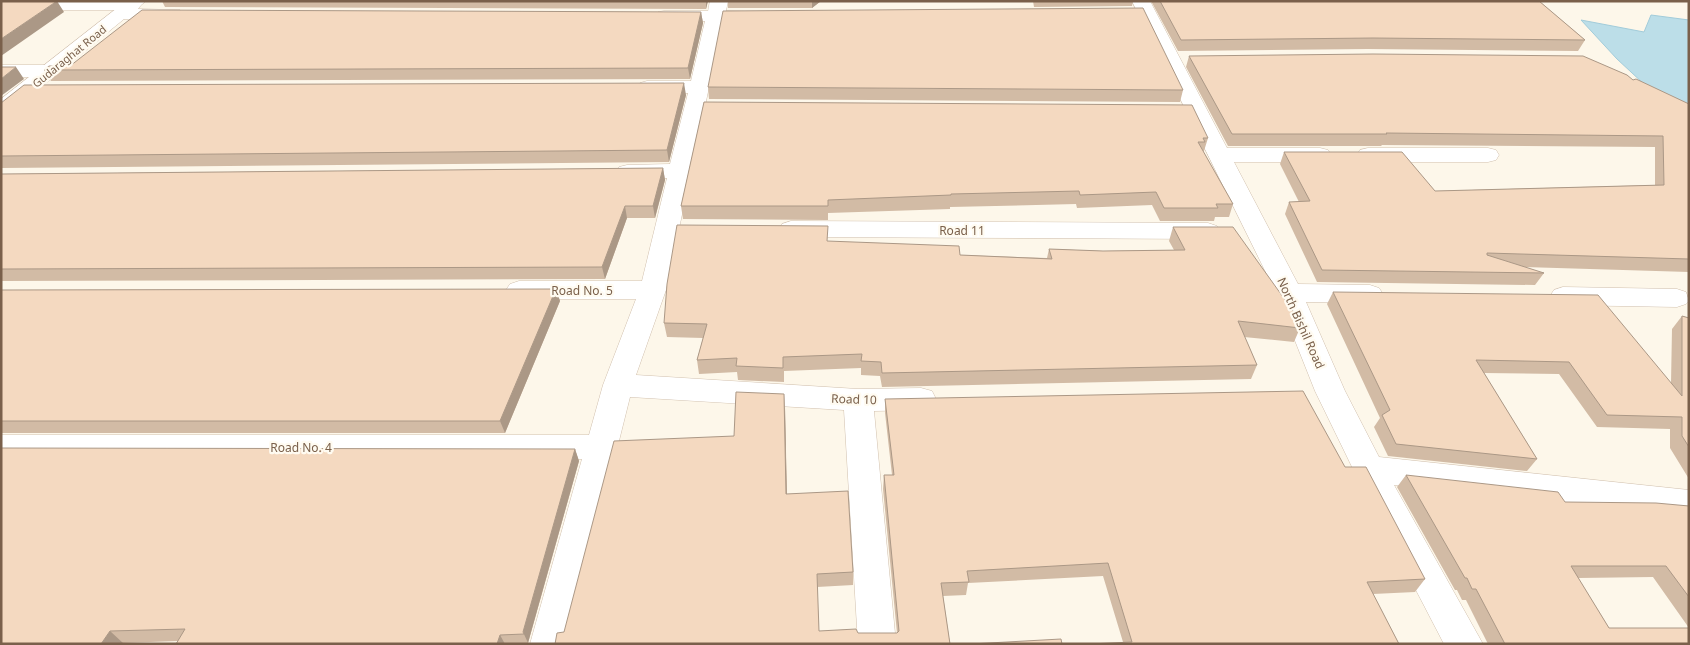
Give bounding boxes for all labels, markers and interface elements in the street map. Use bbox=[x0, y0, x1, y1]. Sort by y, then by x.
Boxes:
street label: Gudaraghat Road bbox=[29, 21, 109, 91]
street label: Road 11 bbox=[939, 222, 985, 239]
street label: North Bishil Road bbox=[1273, 275, 1329, 371]
street label: Road No. 5 bbox=[551, 282, 613, 299]
street label: Road 10 bbox=[831, 390, 877, 408]
street label: Road No. 4 bbox=[270, 439, 332, 456]

